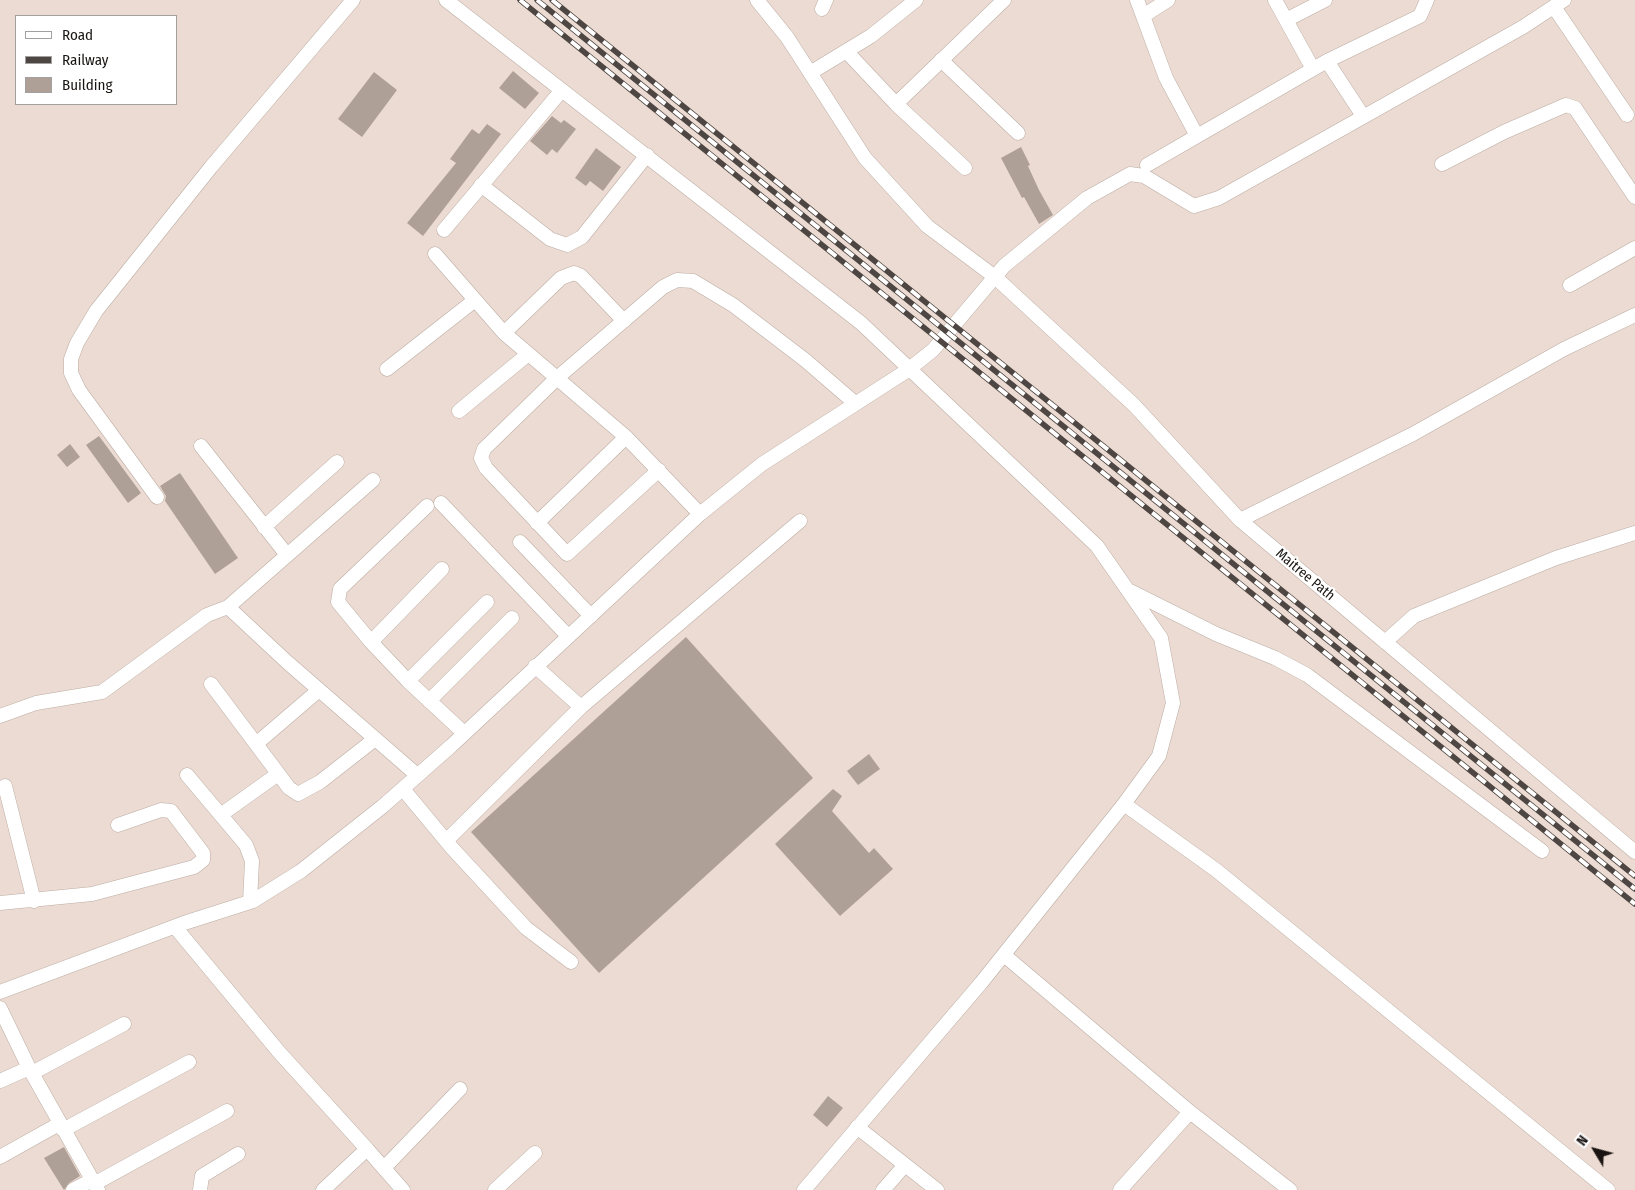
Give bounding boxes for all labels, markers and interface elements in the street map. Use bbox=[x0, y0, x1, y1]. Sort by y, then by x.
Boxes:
legend bbox=[15, 15, 178, 105]
text: Road bbox=[62, 26, 93, 44]
text: Railway bbox=[62, 51, 109, 69]
text: Building bbox=[62, 76, 113, 94]
street label: Maitree Path bbox=[1272, 545, 1338, 605]
north arrow bbox=[1570, 1125, 1620, 1175]
text: N bbox=[1573, 1132, 1592, 1149]

